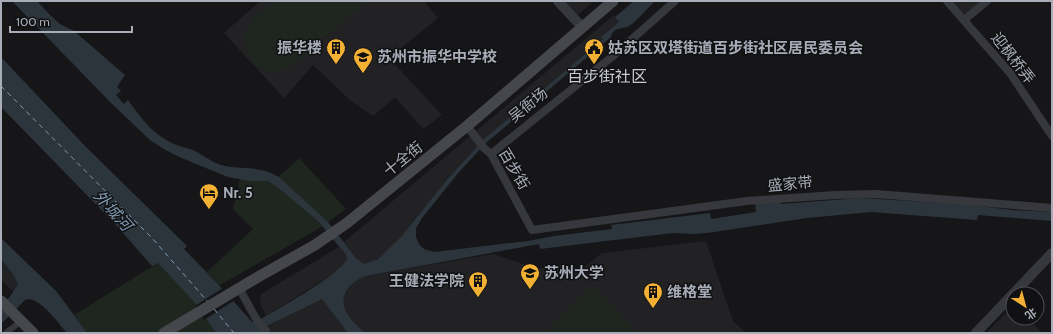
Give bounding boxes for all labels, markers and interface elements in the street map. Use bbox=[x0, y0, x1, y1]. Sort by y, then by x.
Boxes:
scale bar bbox=[10, 8, 132, 34]
text: 100 m bbox=[16, 14, 50, 29]
street label: 迎枫桥弄 bbox=[987, 29, 1039, 87]
building icon: 振华楼 bbox=[325, 37, 347, 65]
public building icon: 姑苏区双塔街道百步街社区居民委员会 bbox=[583, 37, 605, 65]
place label: 振华楼 bbox=[277, 39, 322, 57]
place label: 姑苏区双塔街道百步街社区居民委员会 bbox=[608, 39, 863, 57]
school or university icon: 苏州市振华中学校 bbox=[352, 46, 374, 74]
place label: 苏州市振华中学校 bbox=[377, 48, 497, 66]
district label: 百步街社区 bbox=[567, 67, 647, 86]
street label: 吴衙场 bbox=[505, 84, 551, 126]
street label: 十全街 bbox=[380, 138, 426, 180]
street label: 百步街 bbox=[495, 145, 533, 193]
street label: 盛家带 bbox=[767, 173, 813, 195]
hotel icon: Nr. 5 bbox=[198, 182, 220, 210]
place label: Nr. 5 bbox=[223, 184, 253, 202]
water label: 外城河 bbox=[90, 186, 138, 237]
school or university icon: 苏州大学 bbox=[519, 262, 541, 290]
place label: 苏州大学 bbox=[544, 264, 604, 282]
building icon: 王健法学院 bbox=[467, 270, 489, 298]
place label: 王健法学院 bbox=[389, 272, 464, 290]
building icon: 维格堂 bbox=[642, 281, 664, 309]
place label: 维格堂 bbox=[667, 283, 712, 301]
north arrow bbox=[1005, 286, 1045, 326]
text: 北 bbox=[1022, 305, 1039, 323]

